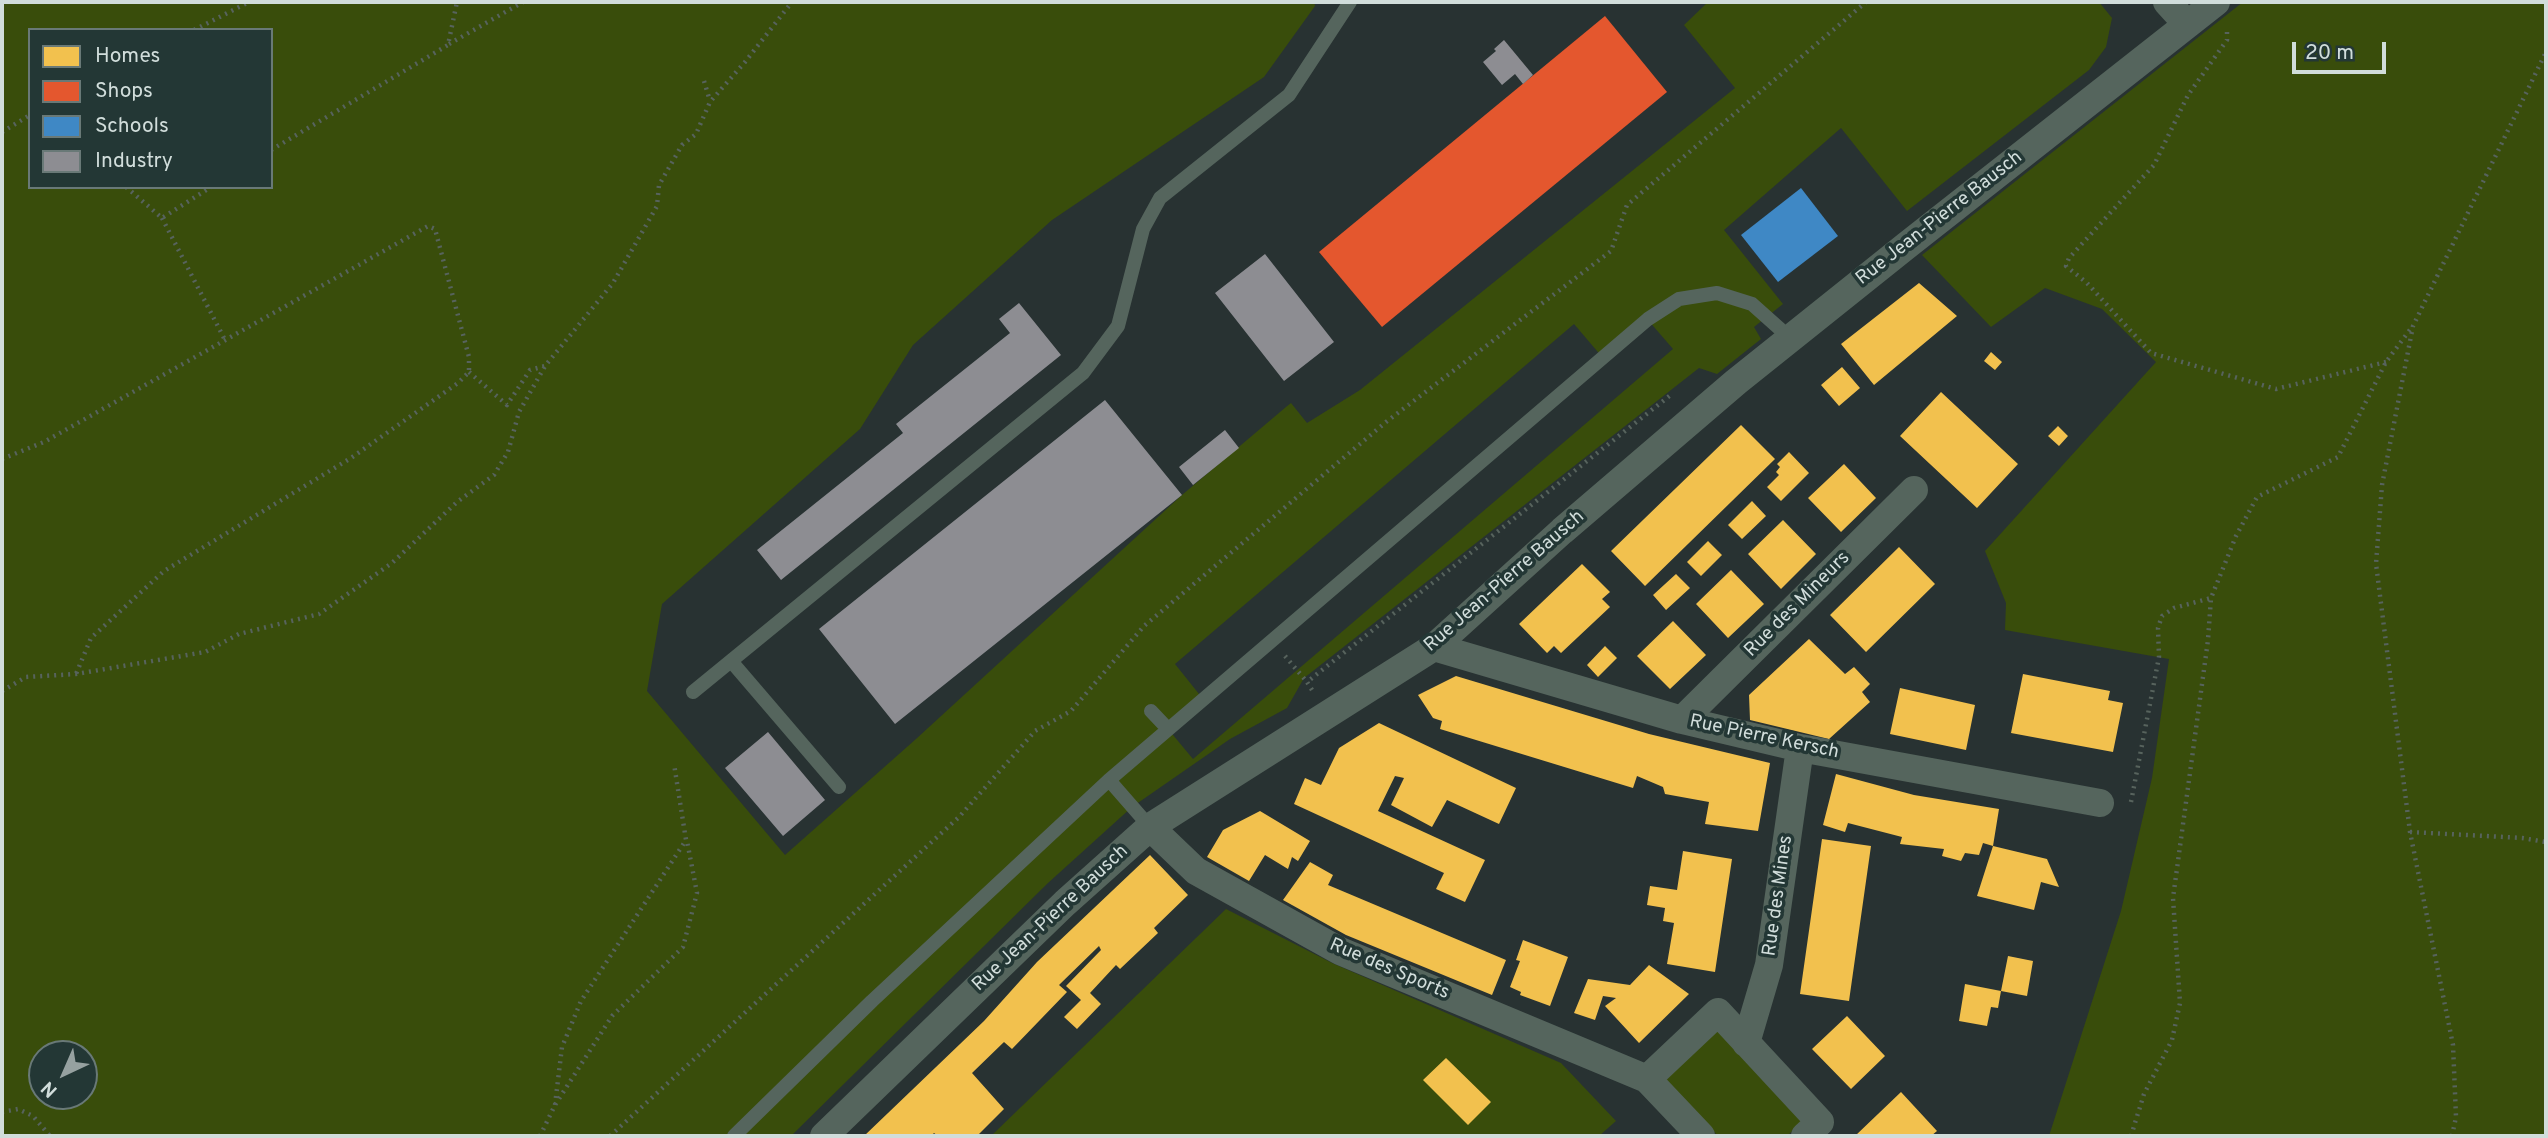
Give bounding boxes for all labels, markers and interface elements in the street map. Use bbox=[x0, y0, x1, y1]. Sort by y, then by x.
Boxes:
legend bbox=[28, 28, 273, 189]
scale bar bbox=[2296, 28, 2390, 72]
text: 20 m bbox=[2305, 40, 2354, 67]
text: Homes bbox=[95, 43, 160, 70]
text: Shops bbox=[95, 78, 153, 105]
text: Schools bbox=[95, 113, 169, 140]
street label: Rue Jean-Pierre Bausch bbox=[1852, 147, 2028, 291]
text: Industry bbox=[95, 148, 173, 175]
street label: Rue Jean-Pierre Bausch bbox=[1420, 506, 1590, 658]
street label: Rue des Mineurs bbox=[1740, 547, 1856, 663]
street label: Rue Pierre Kersch bbox=[1687, 711, 1841, 765]
street label: Rue des Mines bbox=[1759, 834, 1799, 958]
street label: Rue Jean-Pierre Bausch bbox=[968, 841, 1134, 997]
street label: Rue des Sports bbox=[1326, 934, 1452, 1006]
north arrow bbox=[28, 1040, 98, 1110]
text: N bbox=[37, 1075, 63, 1102]

